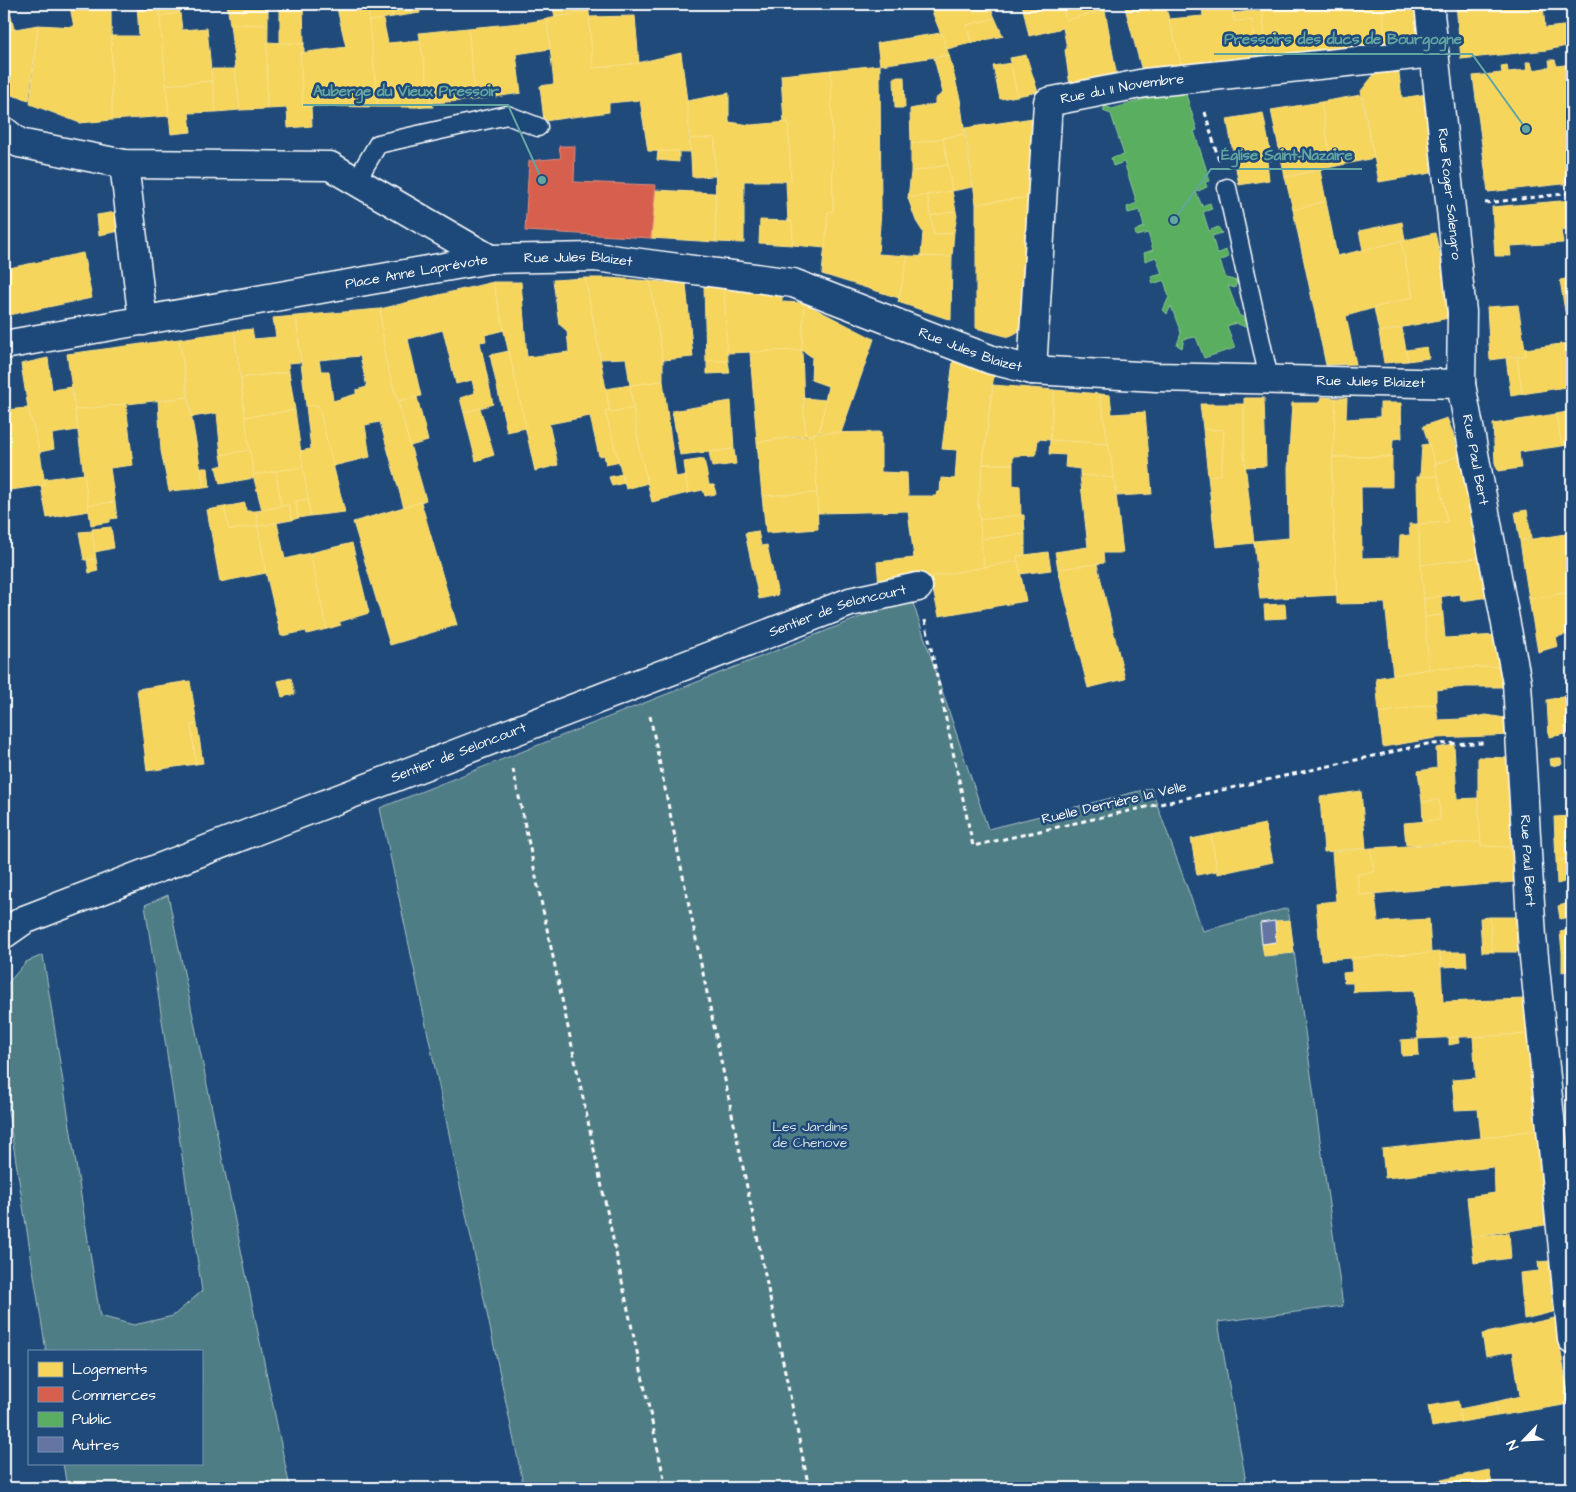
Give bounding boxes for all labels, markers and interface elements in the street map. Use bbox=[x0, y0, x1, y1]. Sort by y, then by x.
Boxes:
callout: Pressoirs des ducs de Bourgogne bbox=[1214, 24, 1472, 54]
text: Pressoirs des ducs de Bourgogne bbox=[1224, 29, 1462, 52]
street label: Rue du 11 Novembre bbox=[1059, 69, 1185, 109]
callout: Auberge du Vieux Pressoir bbox=[303, 75, 508, 105]
text: Auberge du Vieux Pressoir bbox=[313, 81, 500, 104]
street label: Rue Roger Salengro bbox=[1432, 127, 1466, 261]
callout: Église Saint-Nazaire bbox=[1211, 139, 1362, 169]
text: Église Saint-Nazaire bbox=[1221, 145, 1353, 168]
street label: Rue Jules Blaizet bbox=[524, 247, 634, 272]
street label: Place Anne Laprévote bbox=[344, 249, 490, 294]
street label: Rue Jules Blaizet bbox=[916, 323, 1025, 377]
street label: Rue Jules Blaizet bbox=[1316, 371, 1426, 393]
street label: Rue Paul Bert bbox=[1457, 413, 1494, 507]
street label: Sentier de Seloncourt bbox=[766, 580, 908, 642]
street label: Sentier de Seloncourt bbox=[388, 717, 529, 788]
street label: Ruelle Derrière la Velle bbox=[1040, 776, 1189, 829]
street label: Rue Paul Bert bbox=[1515, 814, 1540, 908]
park label: Les Jardins de Chenove bbox=[772, 1117, 848, 1153]
legend bbox=[28, 1350, 202, 1464]
text: Logements bbox=[72, 1359, 148, 1381]
text: Commerces bbox=[72, 1385, 156, 1406]
text: Public bbox=[72, 1409, 112, 1430]
north arrow bbox=[1498, 1414, 1548, 1464]
text: Autres bbox=[72, 1435, 120, 1456]
text: N bbox=[1502, 1437, 1524, 1453]

